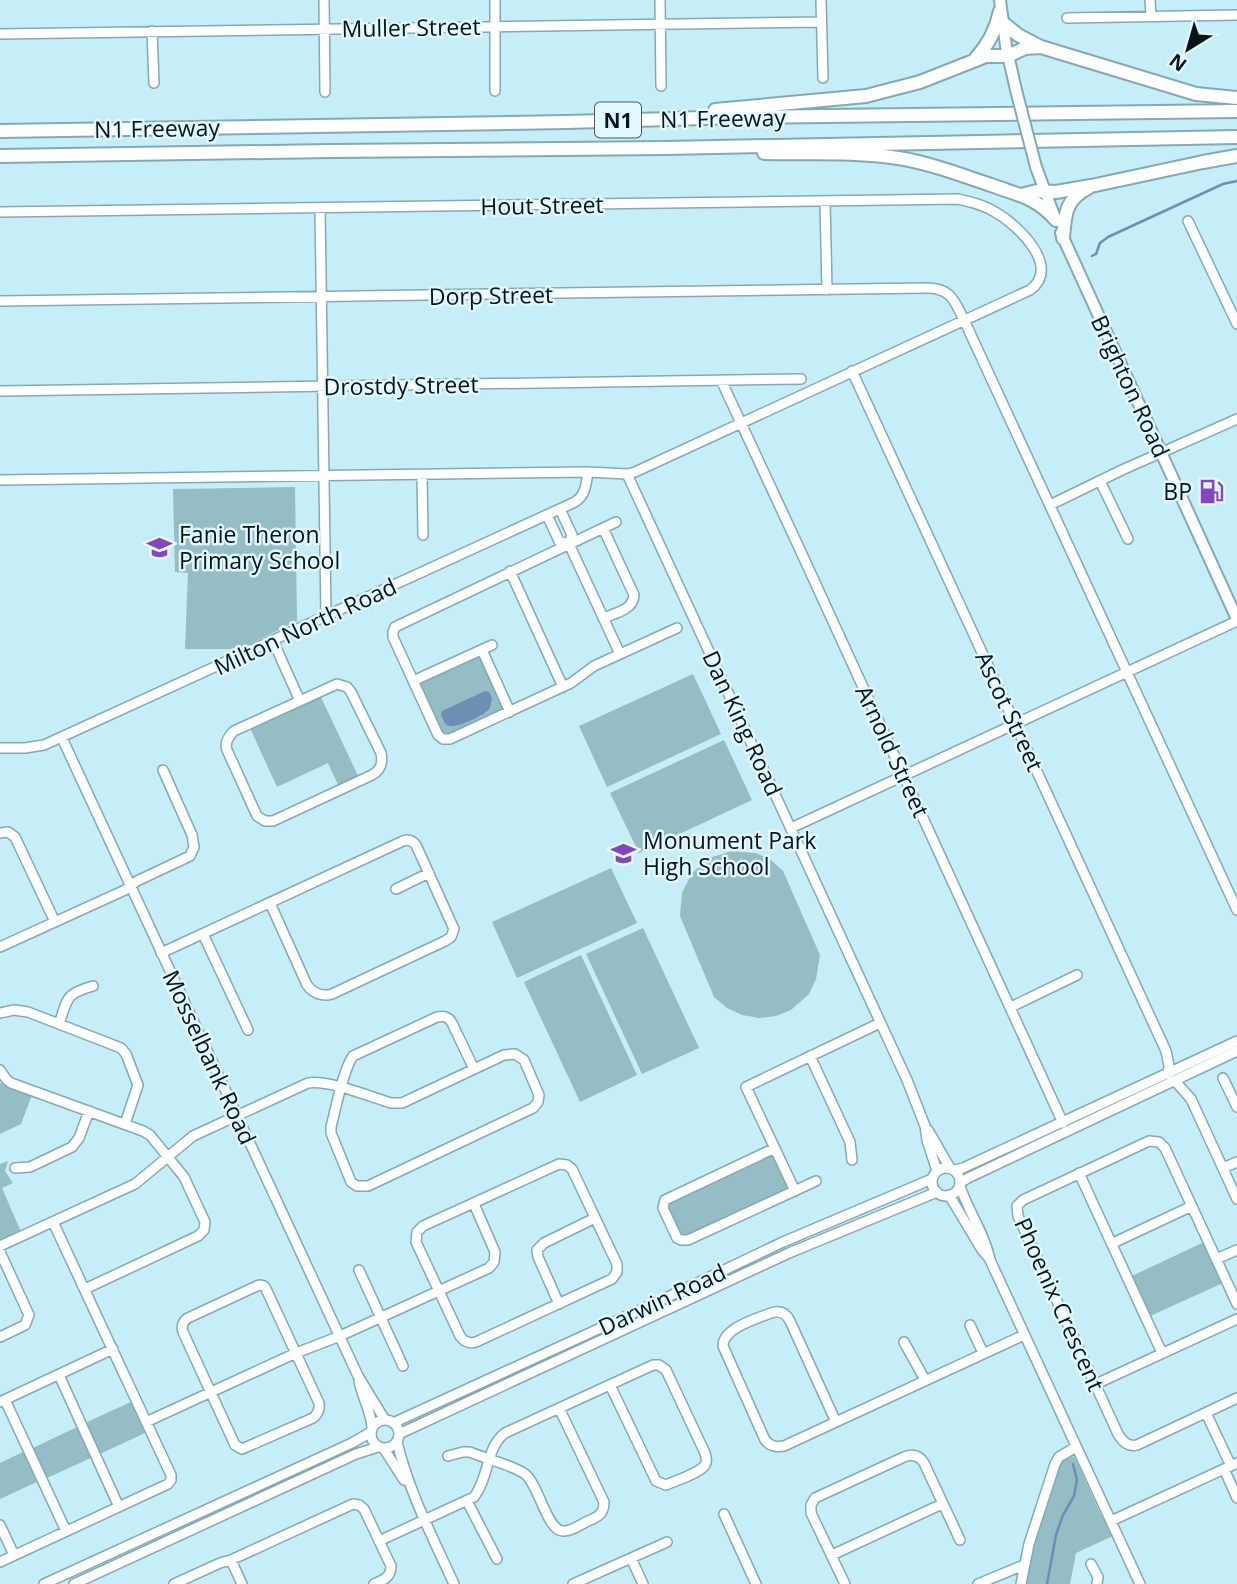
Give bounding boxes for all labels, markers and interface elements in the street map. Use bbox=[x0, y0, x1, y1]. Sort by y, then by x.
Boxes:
street label: Muller Street bbox=[341, 10, 481, 44]
north arrow bbox=[1153, 14, 1223, 84]
text: N bbox=[1164, 48, 1192, 78]
street label: N1 Freeway bbox=[660, 101, 787, 135]
road number: N1 bbox=[595, 102, 641, 138]
street label: N1 Freeway bbox=[94, 111, 221, 145]
street label: Hout Street bbox=[480, 188, 604, 222]
street label: Dorp Street bbox=[429, 278, 553, 312]
street label: Brighton Road bbox=[1084, 310, 1178, 462]
street label: Drostdy Street bbox=[323, 368, 479, 402]
place label: BP bbox=[1163, 475, 1192, 507]
fuel station icon: BP bbox=[1198, 477, 1226, 505]
place label: Fanie Theron Primary School bbox=[179, 518, 340, 576]
school or university icon: Fanie Theron Primary School bbox=[145, 533, 173, 561]
street label: Milton North Road bbox=[208, 570, 402, 682]
street label: Dan King Road bbox=[695, 645, 791, 801]
street label: Ascot Street bbox=[968, 646, 1052, 776]
street label: Arnold Street bbox=[848, 680, 938, 822]
place label: Monument Park High School bbox=[643, 824, 816, 882]
school or university icon: Monument Park High School bbox=[609, 839, 637, 867]
street label: Mosselbank Road bbox=[156, 965, 264, 1149]
street label: Phoenix Crescent bbox=[1007, 1212, 1113, 1396]
street label: Darwin Road bbox=[593, 1255, 731, 1343]

